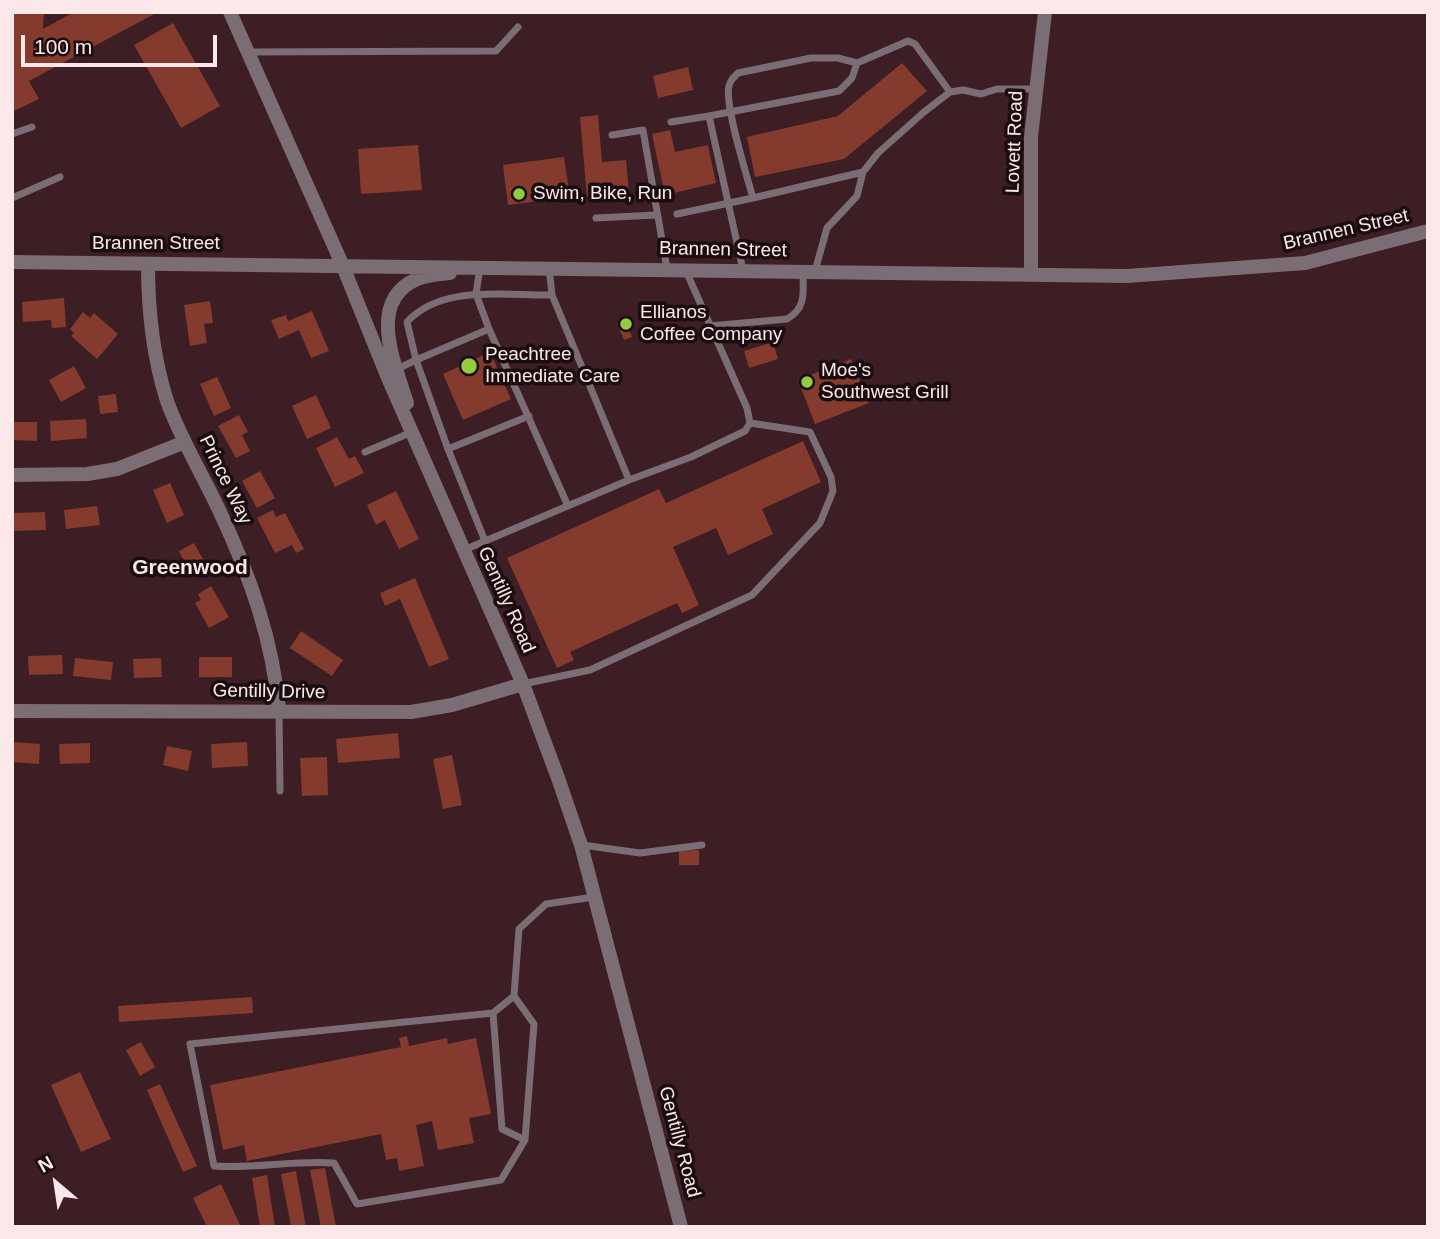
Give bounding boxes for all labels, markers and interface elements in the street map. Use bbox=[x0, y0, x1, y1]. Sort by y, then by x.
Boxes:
scale bar bbox=[24, 21, 220, 65]
text: 100 m bbox=[34, 35, 92, 58]
street label: Lovett Road bbox=[1002, 90, 1028, 194]
place label: Swim, Bike, Run bbox=[533, 183, 672, 205]
marker: Swim, Bike, Run bbox=[511, 186, 527, 202]
street label: Brannen Street bbox=[1281, 205, 1411, 255]
street label: Brannen Street bbox=[92, 233, 220, 255]
street label: Brannen Street bbox=[659, 237, 787, 263]
place label: Ellianos Coffee Company bbox=[640, 302, 782, 346]
marker: Ellianos Coffee Company bbox=[618, 316, 634, 332]
place label: Peachtree Immediate Care bbox=[485, 344, 620, 388]
marker: Peachtree Immediate Care bbox=[459, 356, 479, 376]
place label: Moe's Southwest Grill bbox=[821, 360, 949, 404]
marker: Moe's Southwest Grill bbox=[799, 374, 815, 390]
street label: Prince Way bbox=[194, 432, 256, 528]
street label: Gentilly Road bbox=[472, 543, 540, 657]
district label: Greenwood bbox=[132, 555, 248, 581]
street label: Gentilly Drive bbox=[212, 680, 326, 704]
street label: Gentilly Road bbox=[653, 1084, 705, 1200]
north arrow bbox=[21, 1148, 91, 1218]
text: N bbox=[34, 1152, 57, 1177]

